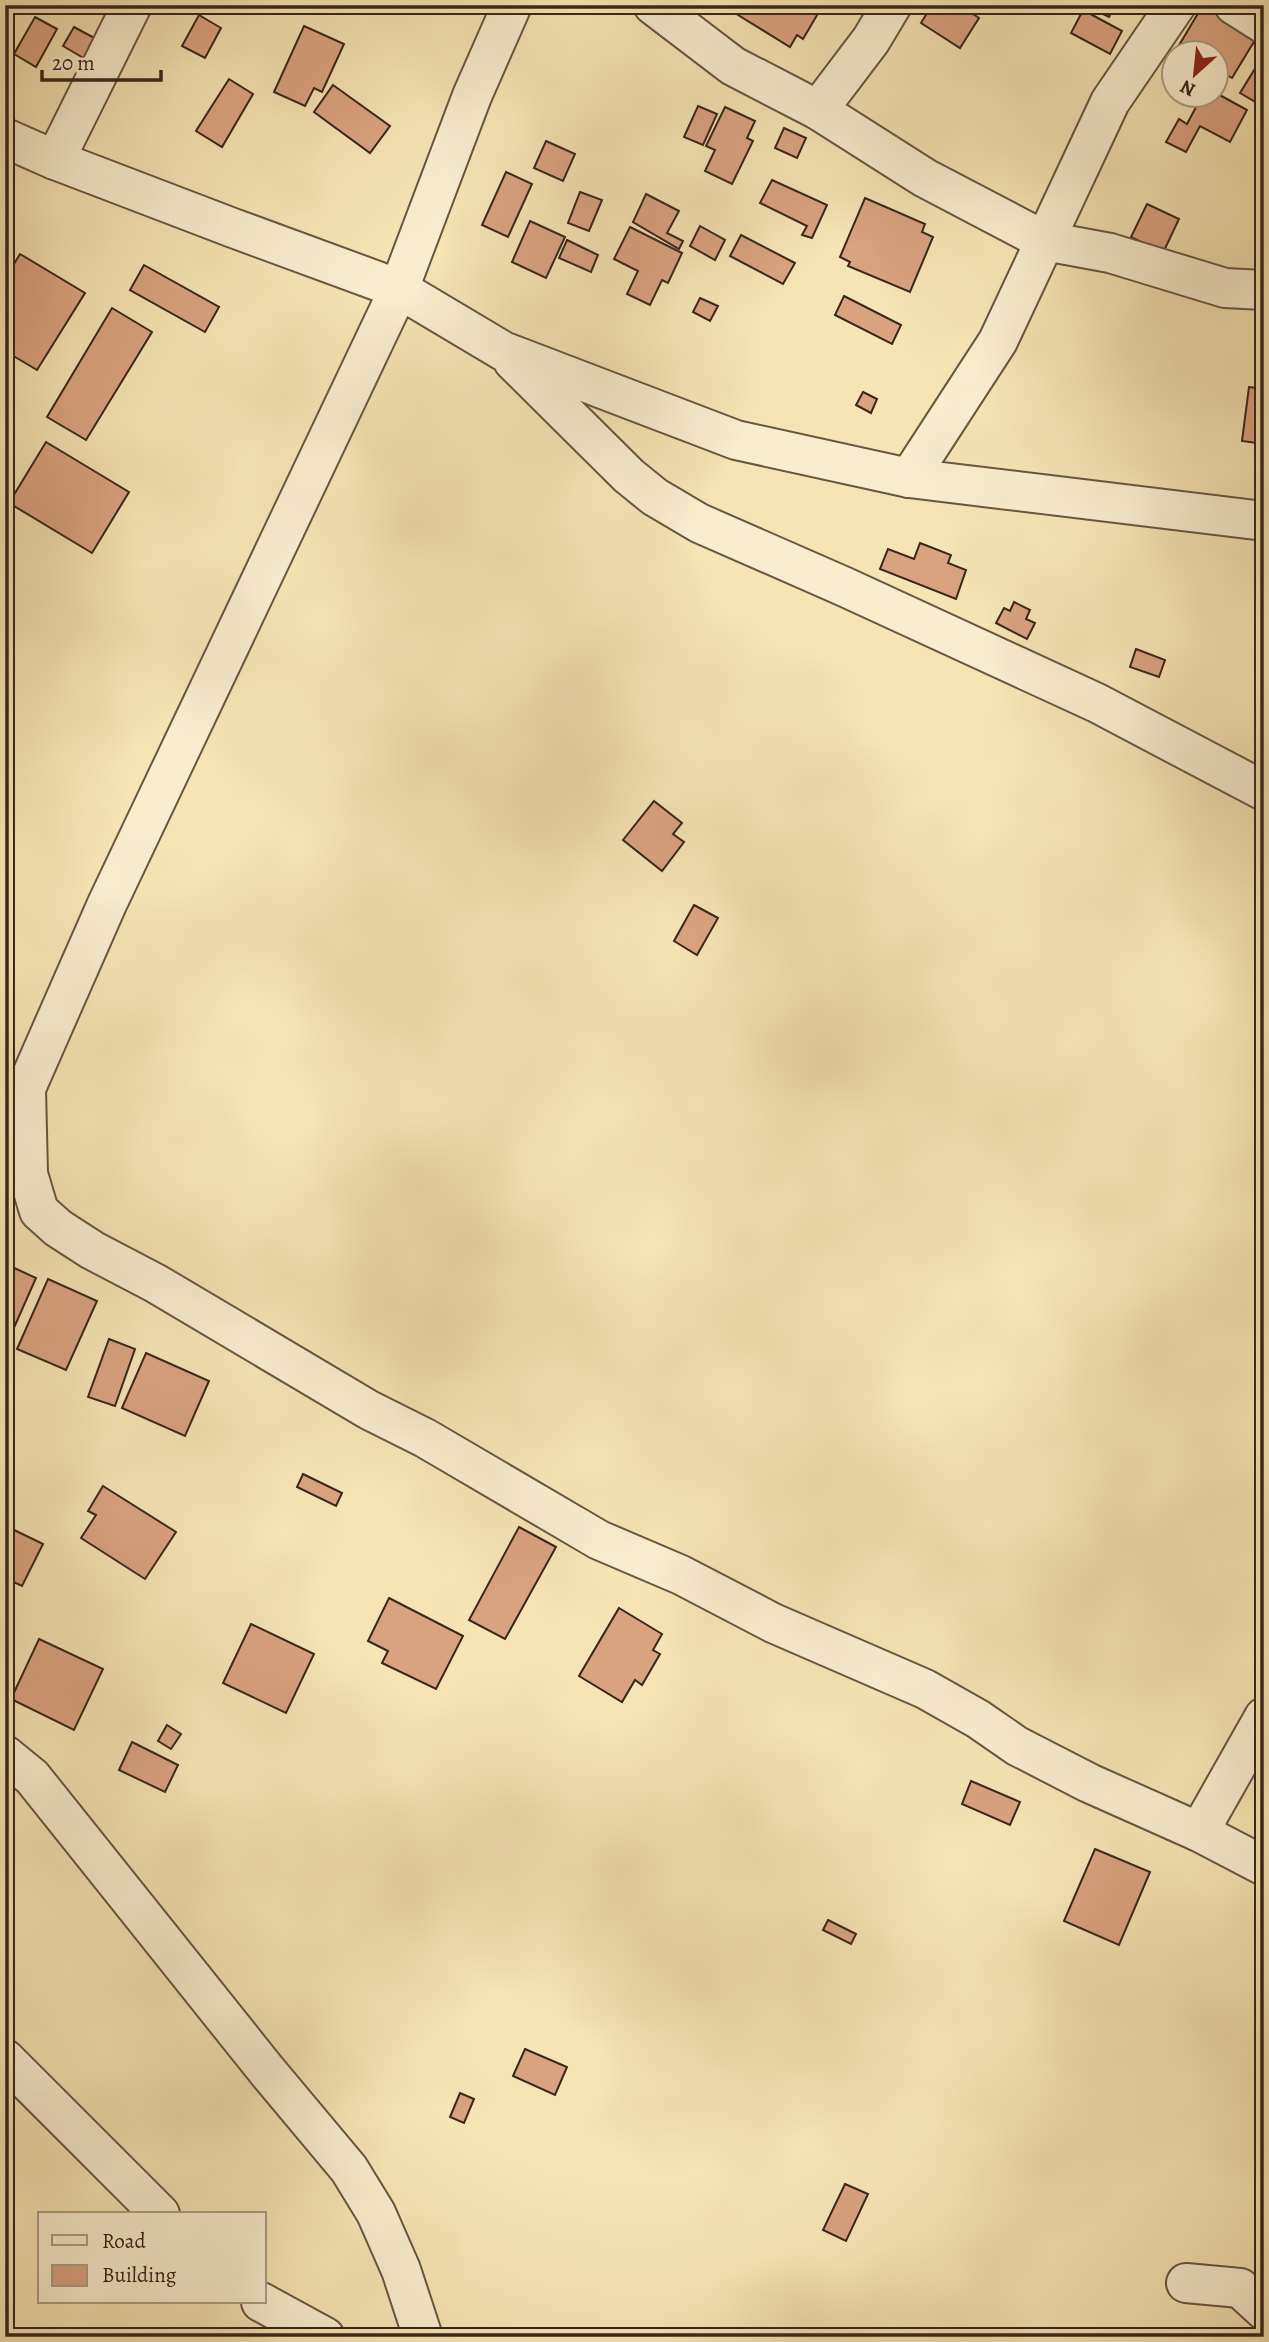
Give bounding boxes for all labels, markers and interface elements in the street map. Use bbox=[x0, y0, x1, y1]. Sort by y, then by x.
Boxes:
scale bar bbox=[42, 38, 161, 82]
north arrow bbox=[1160, 38, 1230, 108]
text: 20 m bbox=[52, 49, 95, 77]
text: N bbox=[1176, 73, 1200, 103]
legend bbox=[38, 2212, 266, 2304]
text: Road bbox=[102, 2227, 146, 2255]
text: Building bbox=[102, 2261, 177, 2289]

